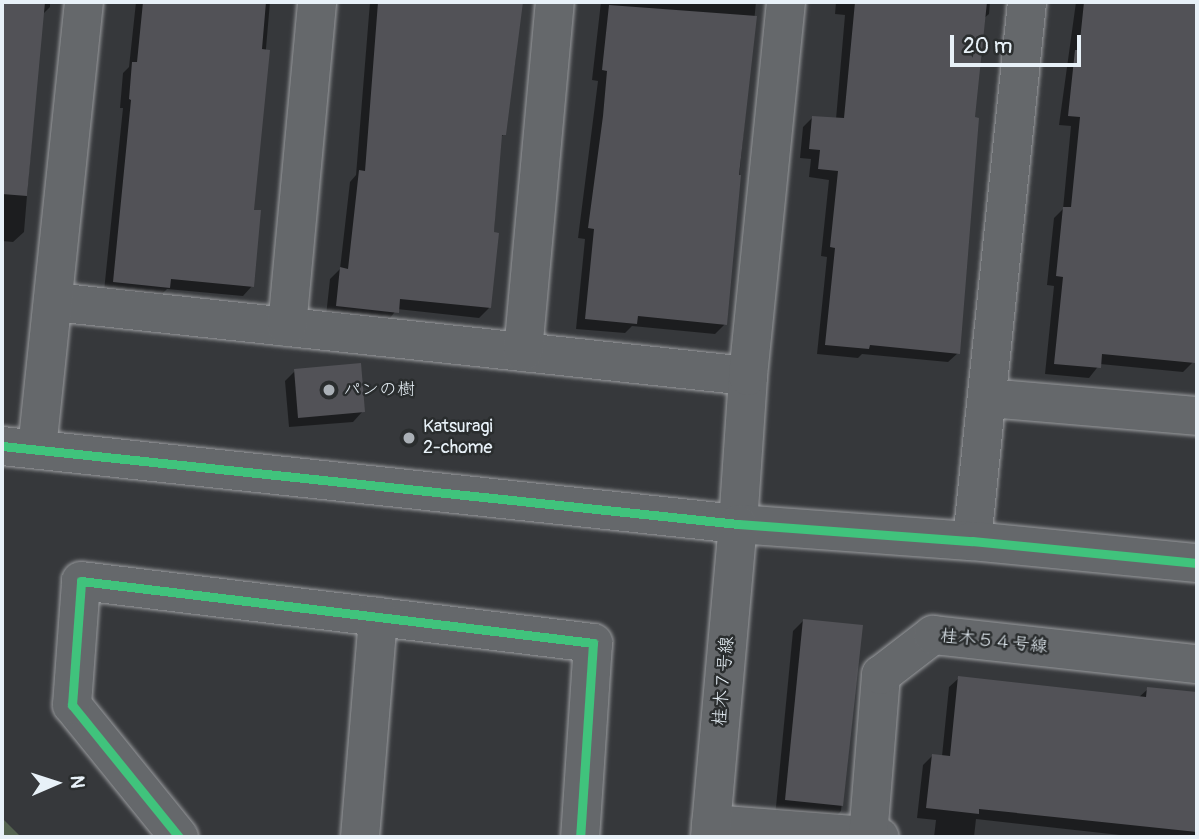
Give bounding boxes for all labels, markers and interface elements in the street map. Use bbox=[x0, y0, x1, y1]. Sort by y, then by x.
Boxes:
scale bar bbox=[954, 21, 1085, 65]
text: 20 m bbox=[963, 33, 1012, 60]
place label: パンの樹 bbox=[343, 379, 415, 401]
marker: パンの樹 bbox=[321, 382, 337, 398]
place label: Katsuragi 2-chome bbox=[423, 417, 493, 460]
marker: Katsuragi 2-chome bbox=[401, 430, 417, 446]
street label: 桂木５４号線 bbox=[939, 626, 1049, 658]
street label: 桂木７号線 bbox=[709, 635, 739, 727]
north arrow bbox=[21, 748, 91, 818]
text: N bbox=[65, 775, 89, 789]

